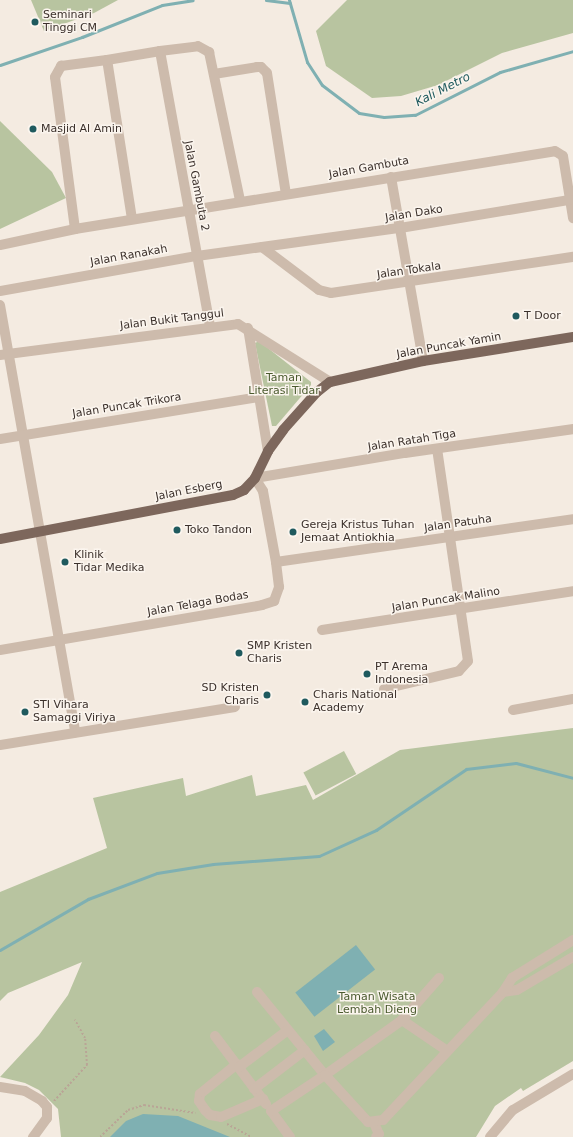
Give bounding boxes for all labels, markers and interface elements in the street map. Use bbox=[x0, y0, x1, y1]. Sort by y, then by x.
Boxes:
place label: Seminari Tinggi CM bbox=[43, 9, 97, 35]
marker: Seminari Tinggi CM bbox=[30, 17, 40, 27]
water label: Kali Metro bbox=[413, 70, 473, 110]
place label: Masjid Al Amin bbox=[41, 122, 122, 136]
marker: Masjid Al Amin bbox=[28, 124, 38, 134]
street label: Jalan Gambuta 2 bbox=[181, 140, 211, 232]
street label: Jalan Gambuta bbox=[328, 154, 410, 182]
street label: Jalan Dako bbox=[384, 203, 444, 225]
street label: Jalan Ranakah bbox=[89, 243, 169, 269]
street label: Jalan Tokala bbox=[376, 260, 442, 282]
street label: Jalan Bukit Tanggul bbox=[119, 307, 225, 333]
place label: T Door bbox=[524, 309, 561, 323]
marker: T Door bbox=[511, 311, 521, 321]
street label: Jalan Puncak Yamin bbox=[396, 330, 502, 362]
park label: Taman Literasi Tidar bbox=[248, 372, 320, 398]
street label: Jalan Puncak Trikora bbox=[72, 391, 182, 421]
street label: Jalan Ratah Tiga bbox=[367, 428, 457, 454]
street label: Jalan Esberg bbox=[154, 478, 224, 504]
street label: Jalan Patuha bbox=[423, 513, 493, 535]
place label: Gereja Kristus Tuhan Jemaat Antiokhia bbox=[301, 519, 414, 545]
place label: Toko Tandon bbox=[185, 523, 252, 537]
marker: Toko Tandon bbox=[172, 525, 182, 535]
marker: Gereja Kristus Tuhan Jemaat Antiokhia bbox=[288, 527, 298, 537]
place label: Klinik Tidar Medika bbox=[74, 549, 144, 575]
marker: Klinik Tidar Medika bbox=[59, 556, 71, 568]
street label: Jalan Puncak Malino bbox=[391, 585, 501, 615]
street label: Jalan Telaga Bodas bbox=[146, 589, 250, 619]
place label: SMP Kristen Charis bbox=[247, 640, 312, 666]
marker: SMP Kristen Charis bbox=[234, 648, 244, 658]
place label: PT Arema Indonesia bbox=[375, 661, 428, 687]
marker: PT Arema Indonesia bbox=[362, 669, 372, 679]
place label: SD Kristen Charis bbox=[201, 682, 259, 708]
place label: Charis National Academy bbox=[313, 689, 397, 715]
marker: SD Kristen Charis bbox=[262, 690, 272, 700]
marker: Charis National Academy bbox=[300, 697, 310, 707]
place label: STI Vihara Samaggi Viriya bbox=[33, 699, 116, 725]
marker: STI Vihara Samaggi Viriya bbox=[20, 707, 30, 717]
park label: Taman Wisata Lembah Dieng bbox=[337, 991, 417, 1017]

